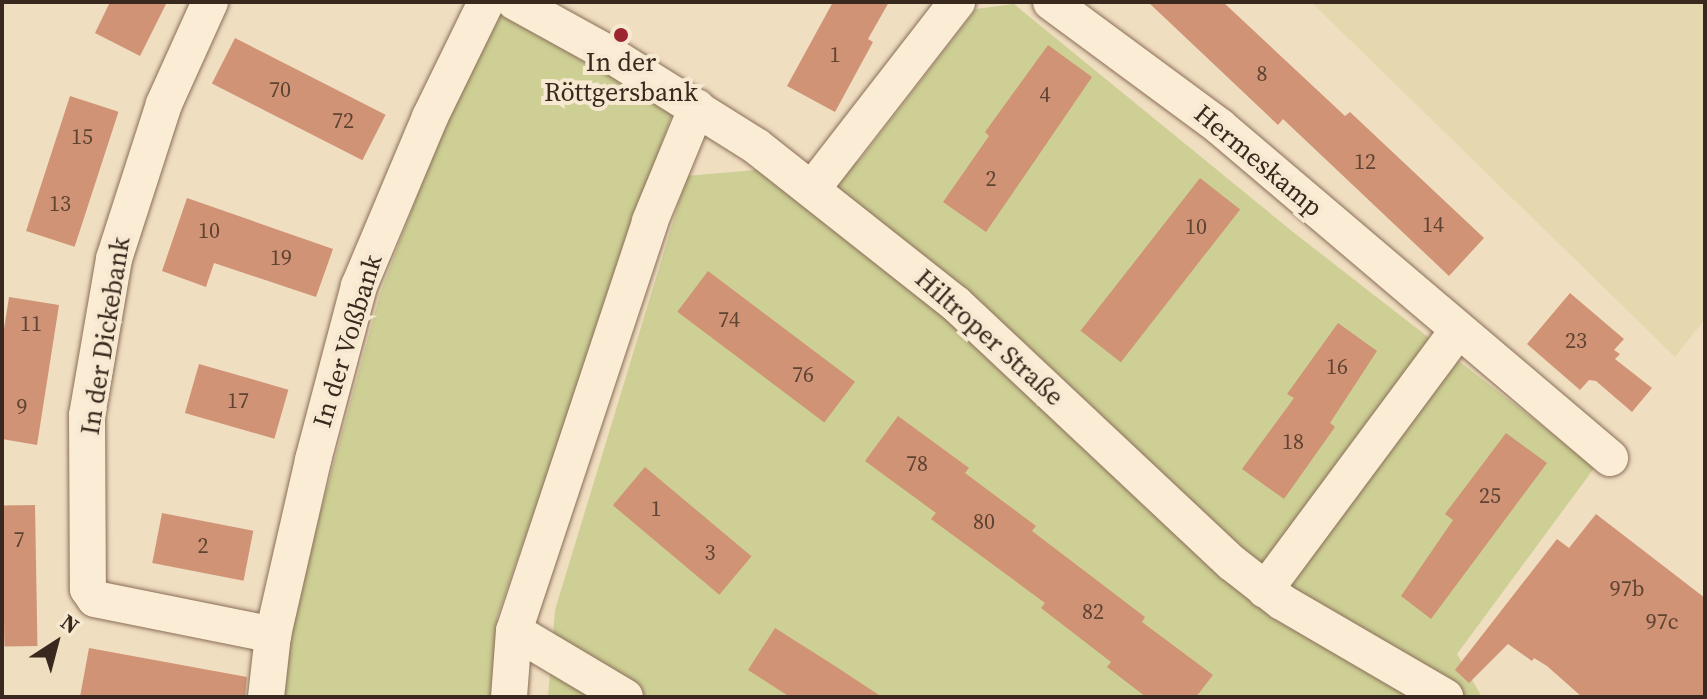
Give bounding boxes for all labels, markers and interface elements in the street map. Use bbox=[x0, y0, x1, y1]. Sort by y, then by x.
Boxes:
marker: In der Röttgersbank bbox=[612, 26, 630, 44]
house number: 1 bbox=[830, 42, 840, 68]
place label: In der Röttgersbank bbox=[544, 47, 698, 108]
house number: 8 bbox=[1257, 61, 1267, 87]
house number: 70 bbox=[269, 77, 291, 103]
house number: 4 bbox=[1040, 82, 1050, 108]
street label: Hermeskamp bbox=[1188, 98, 1328, 224]
house number: 72 bbox=[332, 108, 354, 134]
house number: 15 bbox=[71, 124, 93, 150]
house number: 12 bbox=[1354, 149, 1376, 175]
house number: 2 bbox=[986, 166, 996, 192]
house number: 13 bbox=[49, 191, 71, 217]
house number: 14 bbox=[1422, 212, 1444, 238]
house number: 10 bbox=[1185, 214, 1207, 240]
house number: 10 bbox=[198, 218, 220, 244]
street label: In der Dickebank bbox=[75, 235, 137, 437]
house number: 19 bbox=[270, 245, 292, 271]
street label: In der Voßbank bbox=[307, 251, 389, 431]
street label: Hiltroper Straße bbox=[908, 263, 1070, 413]
house number: 74 bbox=[718, 307, 740, 333]
house number: 11 bbox=[20, 311, 42, 337]
house number: 23 bbox=[1565, 328, 1587, 354]
house number: 16 bbox=[1326, 354, 1348, 380]
house number: 76 bbox=[792, 362, 814, 388]
house number: 17 bbox=[227, 388, 249, 414]
house number: 9 bbox=[17, 394, 27, 420]
house number: 18 bbox=[1282, 429, 1304, 455]
house number: 78 bbox=[906, 451, 928, 477]
house number: 25 bbox=[1479, 483, 1501, 509]
house number: 1 bbox=[651, 496, 661, 522]
house number: 80 bbox=[973, 509, 995, 535]
house number: 7 bbox=[14, 527, 24, 553]
house number: 2 bbox=[198, 533, 208, 559]
house number: 3 bbox=[705, 540, 715, 566]
house number: 97b bbox=[1610, 576, 1644, 602]
house number: 82 bbox=[1082, 599, 1104, 625]
north arrow bbox=[16, 603, 96, 683]
text: N bbox=[55, 607, 85, 640]
house number: 97c bbox=[1646, 609, 1678, 635]

